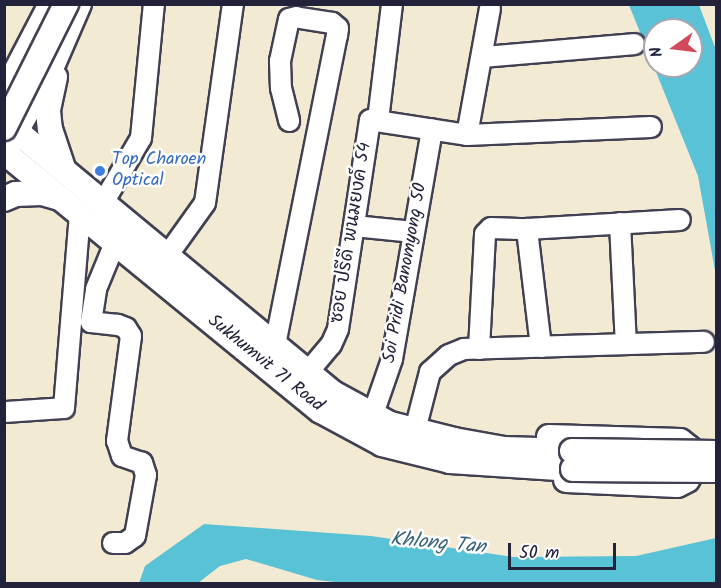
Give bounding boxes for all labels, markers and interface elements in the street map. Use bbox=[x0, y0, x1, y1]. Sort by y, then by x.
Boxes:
north arrow bbox=[643, 18, 703, 78]
text: N bbox=[644, 44, 670, 60]
street label: ซอย ปรีดี พนมยงค์ 54 bbox=[327, 141, 377, 325]
place label: Top Charoen Optical bbox=[112, 150, 206, 192]
marker: Top Charoen Optical bbox=[93, 164, 107, 178]
street label: Soi Pridi Banomyong 50 bbox=[380, 181, 432, 365]
street label: Sukhumvit 71 Road bbox=[203, 311, 327, 417]
water label: Khlong Tan bbox=[389, 528, 487, 560]
scale bar bbox=[511, 531, 619, 569]
text: 50 m bbox=[519, 539, 559, 568]

